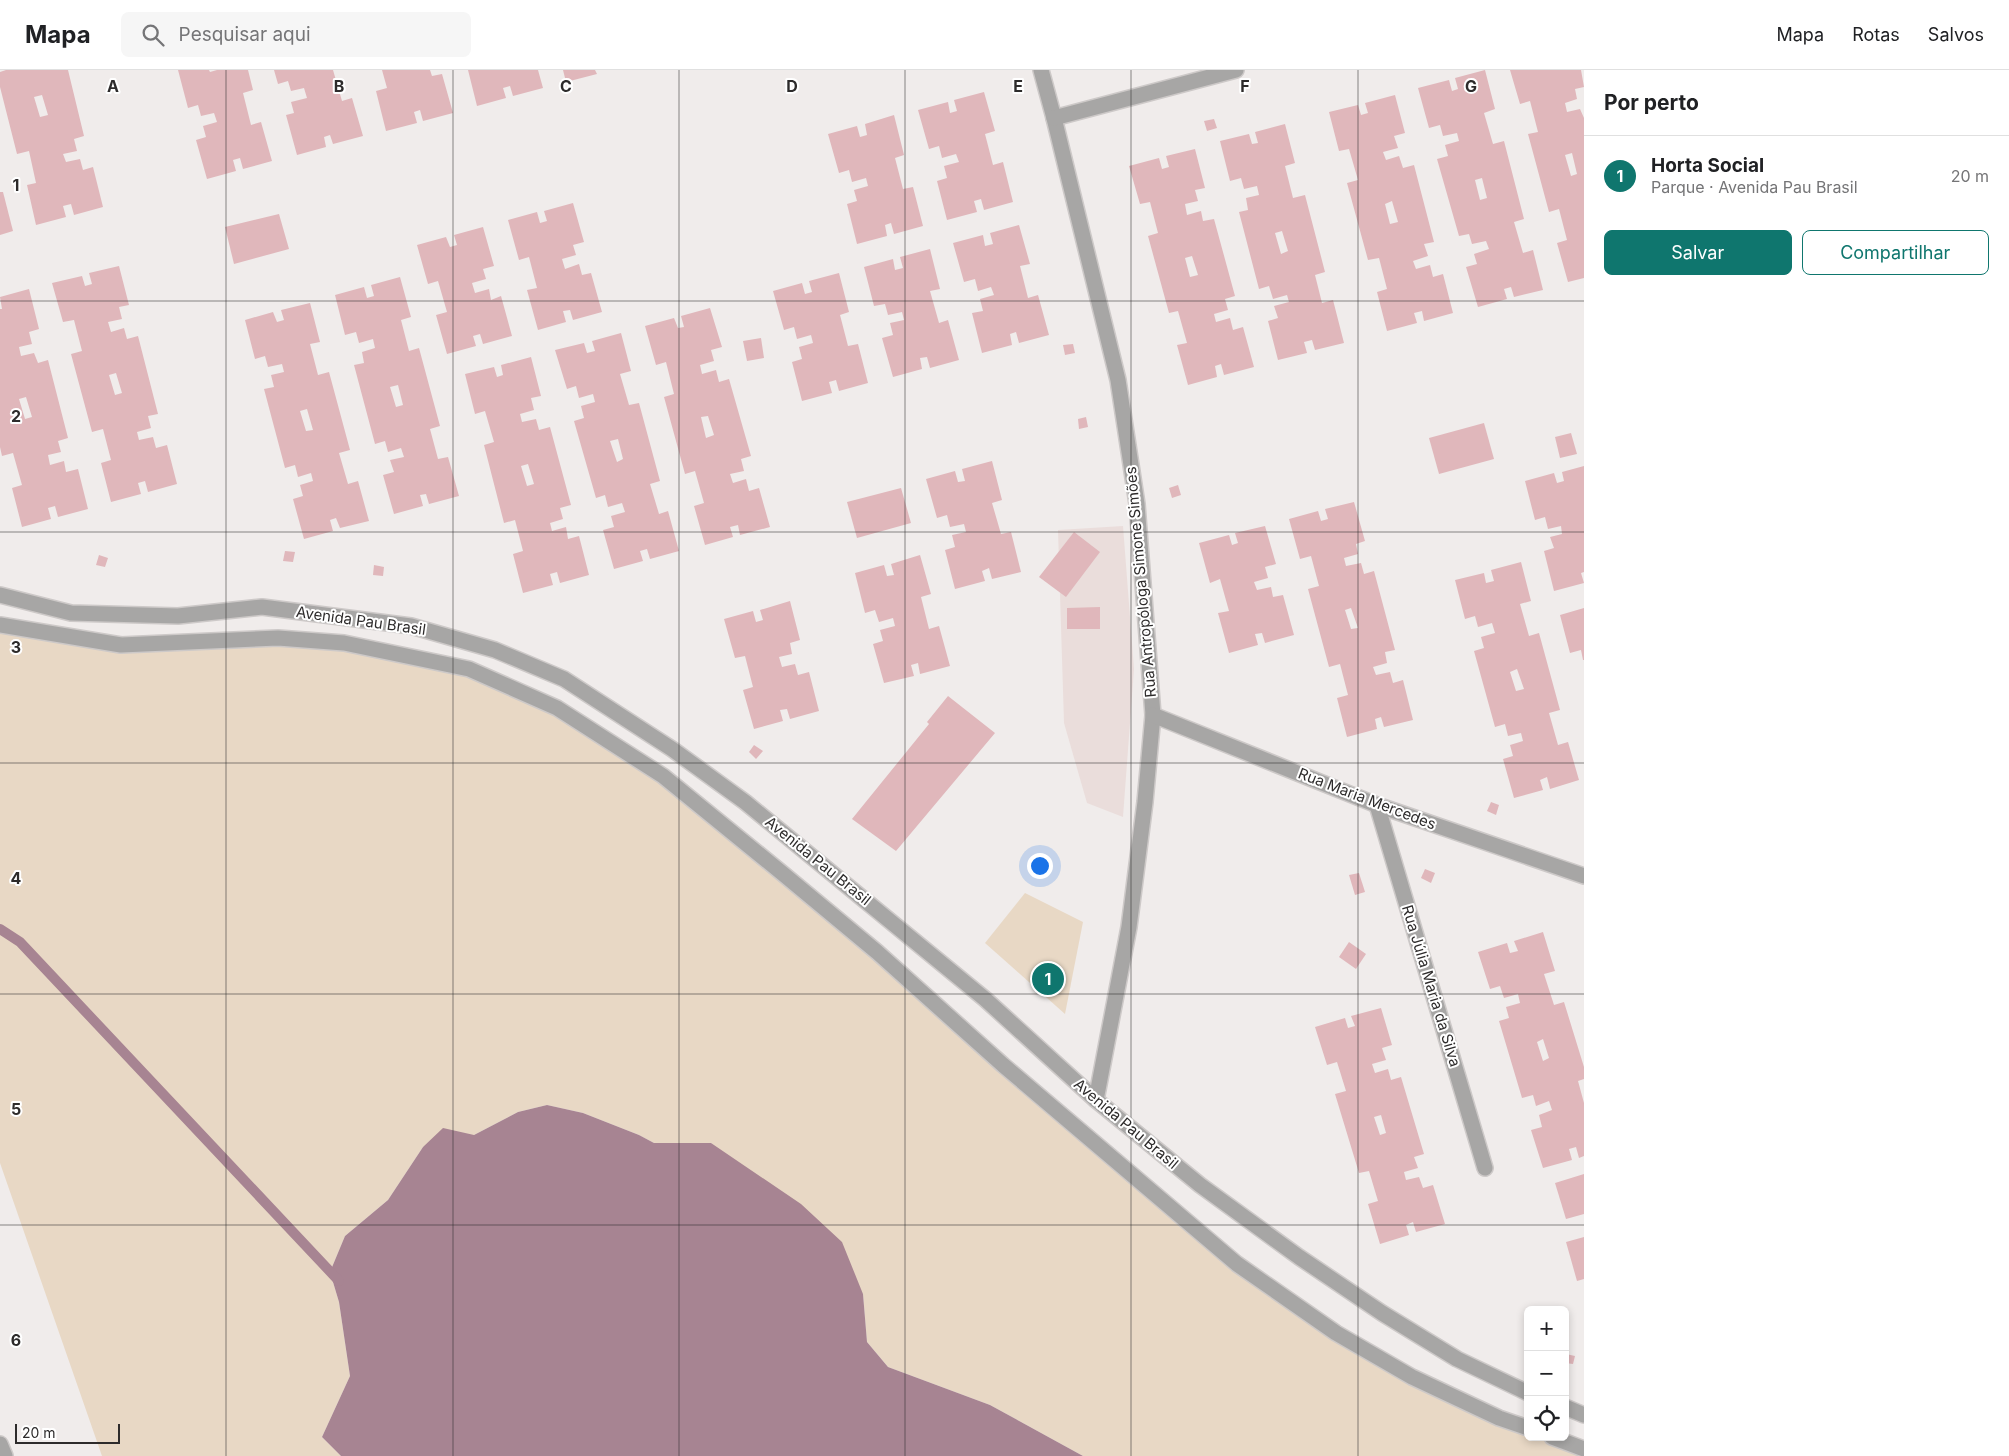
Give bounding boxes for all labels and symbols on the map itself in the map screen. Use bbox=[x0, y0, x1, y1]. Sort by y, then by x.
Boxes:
text: A bbox=[107, 76, 119, 96]
text: B bbox=[334, 76, 344, 96]
text: C bbox=[560, 76, 572, 96]
text: D bbox=[786, 76, 798, 96]
text: E bbox=[1013, 76, 1023, 96]
text: F bbox=[1240, 76, 1250, 96]
text: G bbox=[1465, 76, 1477, 96]
text: 1 bbox=[13, 175, 19, 195]
text: 2 bbox=[11, 406, 21, 426]
street label: Rua Antropóloga Simone Simões bbox=[1121, 466, 1160, 698]
street label: Avenida Pau Brasil bbox=[295, 602, 427, 639]
text: 3 bbox=[11, 637, 21, 657]
street label: Rua Maria Mercedes bbox=[1296, 763, 1439, 834]
street label: Avenida Pau Brasil bbox=[762, 812, 875, 909]
your location bbox=[1027, 853, 1053, 879]
text: 4 bbox=[11, 868, 22, 888]
street label: Rua Júlia Maria da Silva bbox=[1398, 903, 1465, 1069]
pin: 1 bbox=[1032, 960, 1064, 998]
street label: Avenida Pau Brasil bbox=[1070, 1074, 1182, 1173]
text: 5 bbox=[11, 1099, 21, 1119]
text: 6 bbox=[11, 1330, 21, 1350]
scale bar bbox=[15, 1421, 120, 1444]

